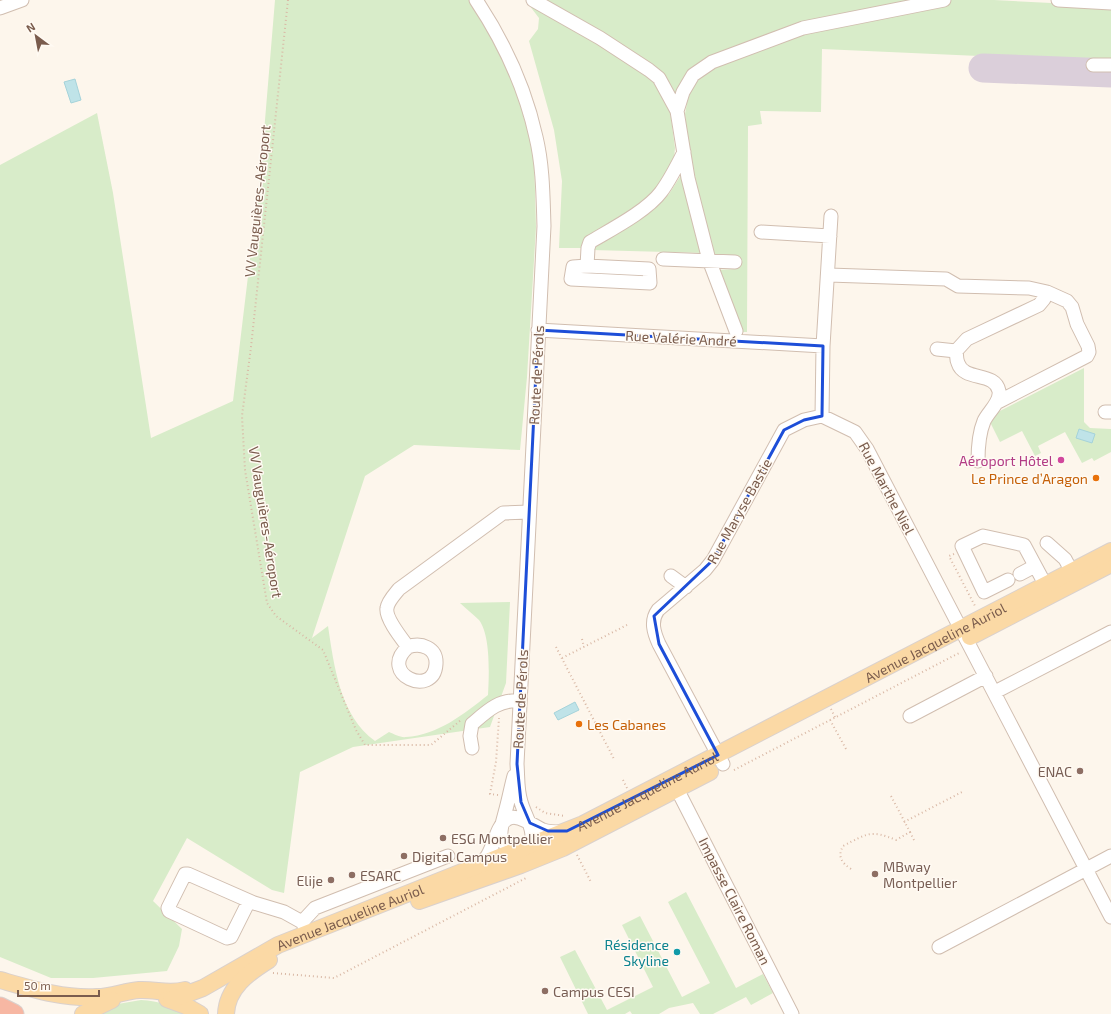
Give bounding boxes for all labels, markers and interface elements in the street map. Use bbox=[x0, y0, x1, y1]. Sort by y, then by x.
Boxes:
north arrow bbox=[16, 16, 56, 56]
text: N bbox=[24, 19, 37, 35]
street label: VV Vauguières-Aéroport bbox=[241, 124, 273, 278]
street label: Route de Pérols bbox=[525, 325, 547, 425]
street label: Rue Valérie André bbox=[625, 327, 737, 349]
street label: Rue Marthe Niel bbox=[856, 439, 919, 538]
street label: VV Vauguières-Aéroport bbox=[246, 445, 286, 599]
place label: Aéroport Hôtel bbox=[959, 452, 1054, 469]
street label: Rue Maryse Bastie bbox=[703, 455, 775, 567]
marker: Aéroport Hôtel bbox=[1056, 455, 1066, 465]
place label: Le Prince d’Aragon bbox=[971, 470, 1088, 487]
marker: Le Prince d’Aragon bbox=[1091, 473, 1101, 483]
street label: Avenue Jacqueline Auriol bbox=[862, 598, 1009, 686]
street label: Route de Pérols bbox=[509, 649, 531, 749]
place label: Les Cabanes bbox=[587, 716, 666, 733]
marker: Les Cabanes bbox=[574, 719, 584, 729]
street label: Avenue Jacqueline Auriol bbox=[574, 747, 721, 834]
place label: ENAC bbox=[1038, 763, 1072, 780]
marker: ENAC bbox=[1075, 766, 1085, 776]
place label: ESG Montpellier bbox=[451, 830, 553, 847]
marker: ESG Montpellier bbox=[438, 833, 448, 843]
street label: Impasse Claire Roman bbox=[696, 835, 774, 967]
place label: Digital Campus bbox=[412, 848, 507, 865]
marker: Digital Campus bbox=[399, 851, 409, 861]
place label: MBway Montpellier bbox=[883, 858, 958, 891]
place label: ESARC bbox=[360, 867, 401, 884]
marker: MBway Montpellier bbox=[870, 869, 880, 879]
marker: ESARC bbox=[347, 870, 357, 880]
place label: Elije bbox=[297, 872, 323, 889]
marker: Elije bbox=[326, 875, 336, 885]
street label: Avenue Jacqueline Auriol bbox=[274, 879, 427, 953]
place label: Résidence Skyline bbox=[604, 936, 669, 969]
marker: Résidence Skyline bbox=[672, 947, 682, 957]
scale bar bbox=[18, 972, 99, 998]
text: 50 m bbox=[24, 978, 51, 992]
place label: Campus CESI bbox=[553, 983, 635, 1000]
marker: Campus CESI bbox=[540, 986, 550, 996]

